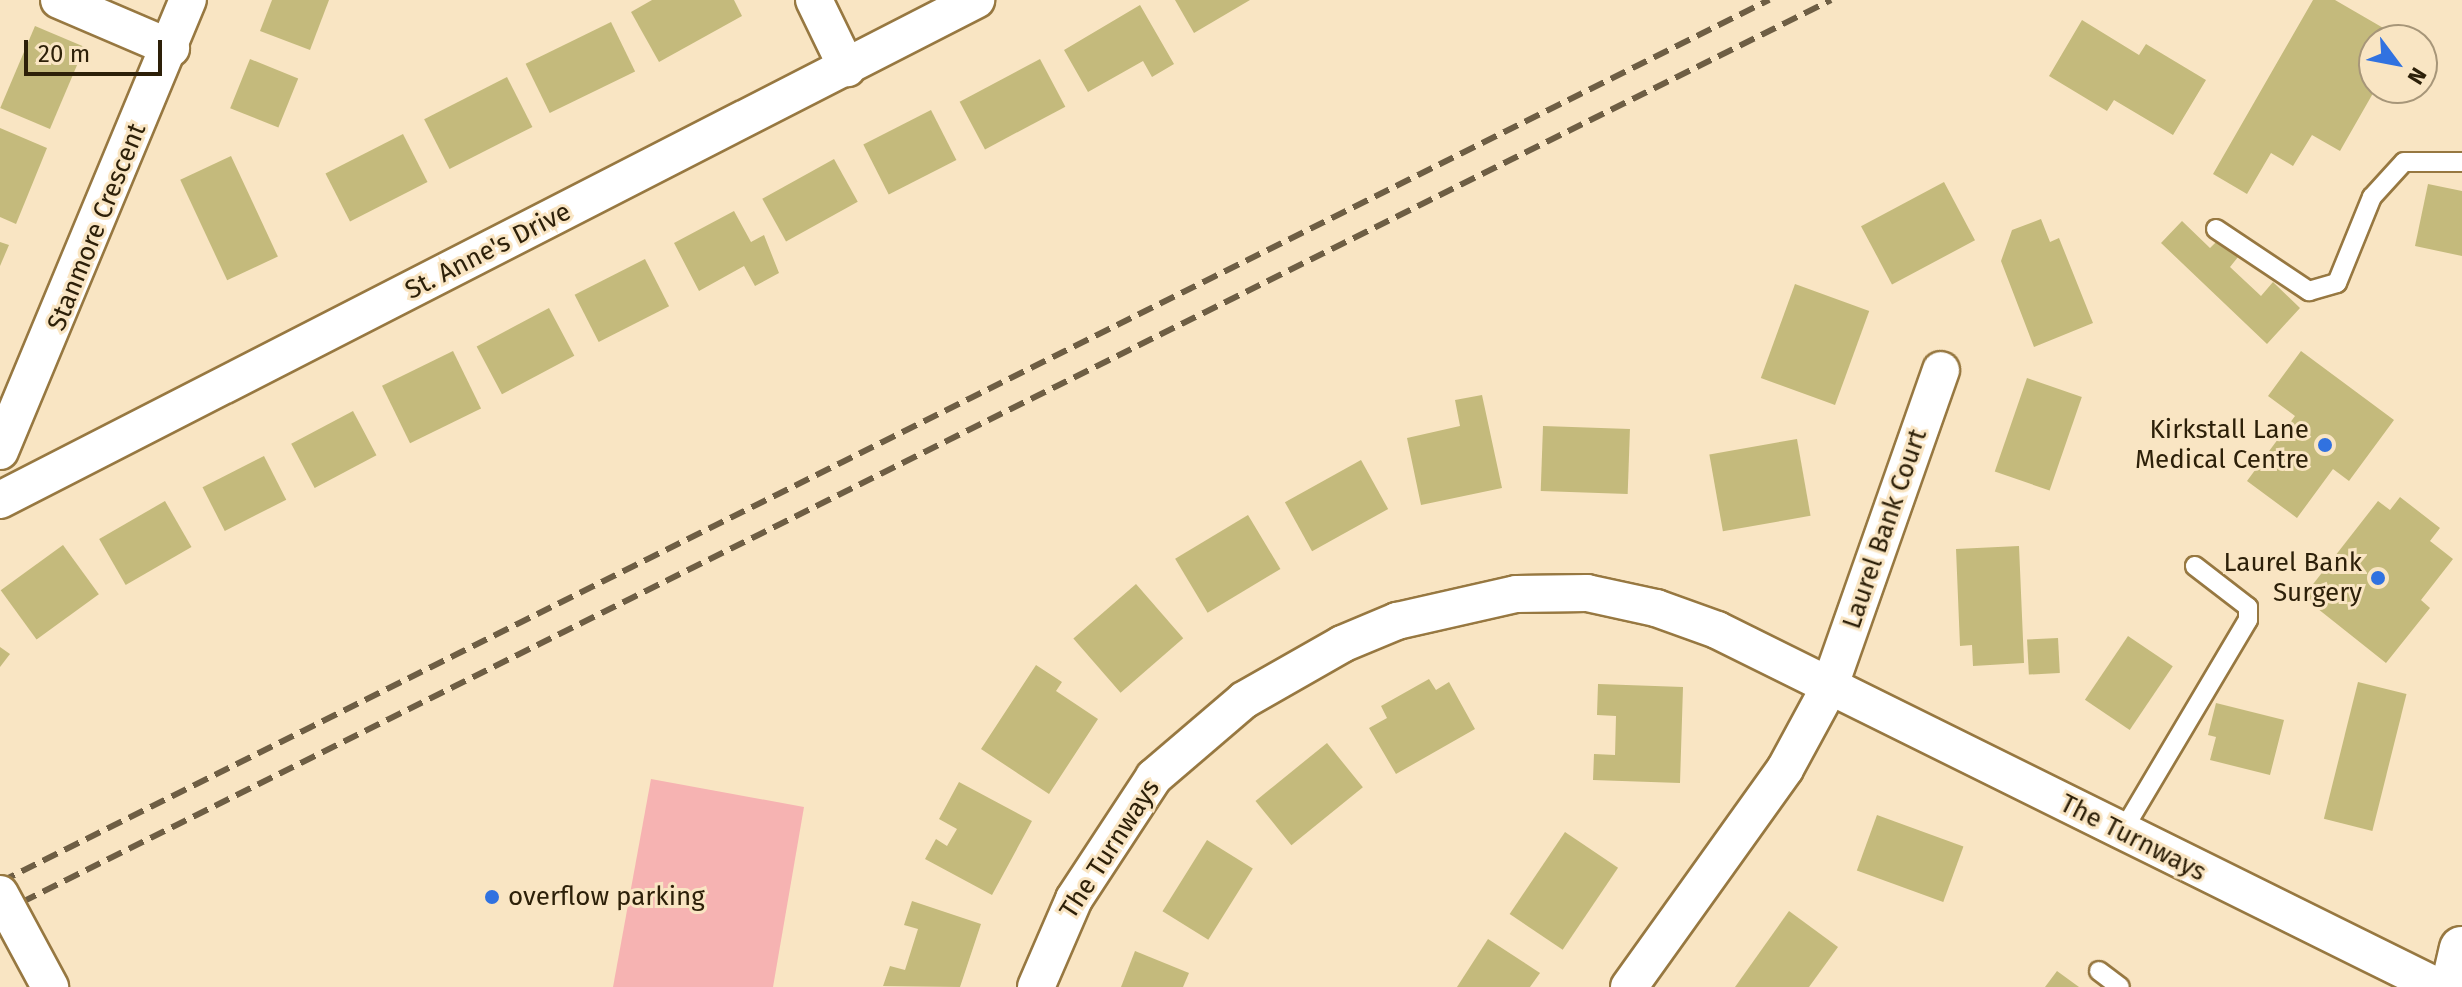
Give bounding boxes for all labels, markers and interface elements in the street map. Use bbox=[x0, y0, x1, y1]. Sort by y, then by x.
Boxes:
scale bar bbox=[28, 24, 166, 74]
north arrow bbox=[2358, 24, 2438, 104]
text: 20 m bbox=[38, 40, 90, 68]
text: N bbox=[2402, 63, 2432, 89]
street label: Stanmore Crescent bbox=[41, 119, 153, 335]
street label: St. Anne's Drive bbox=[400, 196, 576, 306]
place label: Kirkstall Lane Medical Centre bbox=[2135, 414, 2309, 476]
street label: Laurel Bank Court bbox=[1836, 425, 1934, 633]
marker: Kirkstall Lane Medical Centre bbox=[2316, 436, 2334, 454]
place label: Laurel Bank Surgery bbox=[2224, 547, 2362, 608]
marker: Laurel Bank Surgery bbox=[2369, 569, 2387, 587]
street label: The Turnways bbox=[1054, 774, 1166, 924]
street label: The Turnways bbox=[2055, 788, 2211, 888]
place label: overflow parking bbox=[508, 881, 705, 913]
marker: overflow parking bbox=[483, 888, 501, 906]

